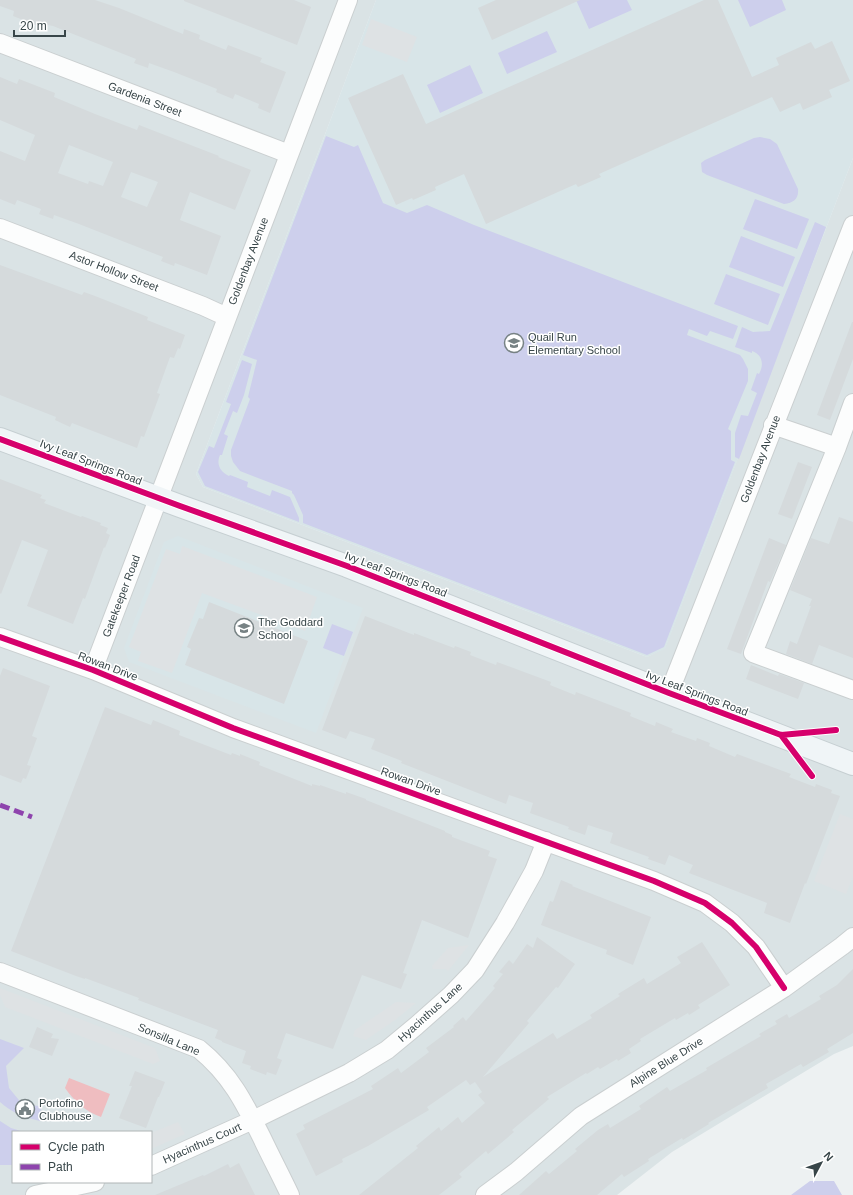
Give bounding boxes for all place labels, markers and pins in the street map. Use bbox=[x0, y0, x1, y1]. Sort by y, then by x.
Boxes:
place label: Quail Run Elementary School bbox=[528, 331, 620, 356]
school or university icon: Quail Run Elementary School bbox=[503, 332, 525, 354]
place label: The Goddard School bbox=[258, 616, 323, 641]
school or university icon: The Goddard School bbox=[233, 617, 255, 639]
place label: Portofino Clubhouse bbox=[39, 1097, 92, 1122]
public building icon: Portofino Clubhouse bbox=[14, 1098, 36, 1120]

